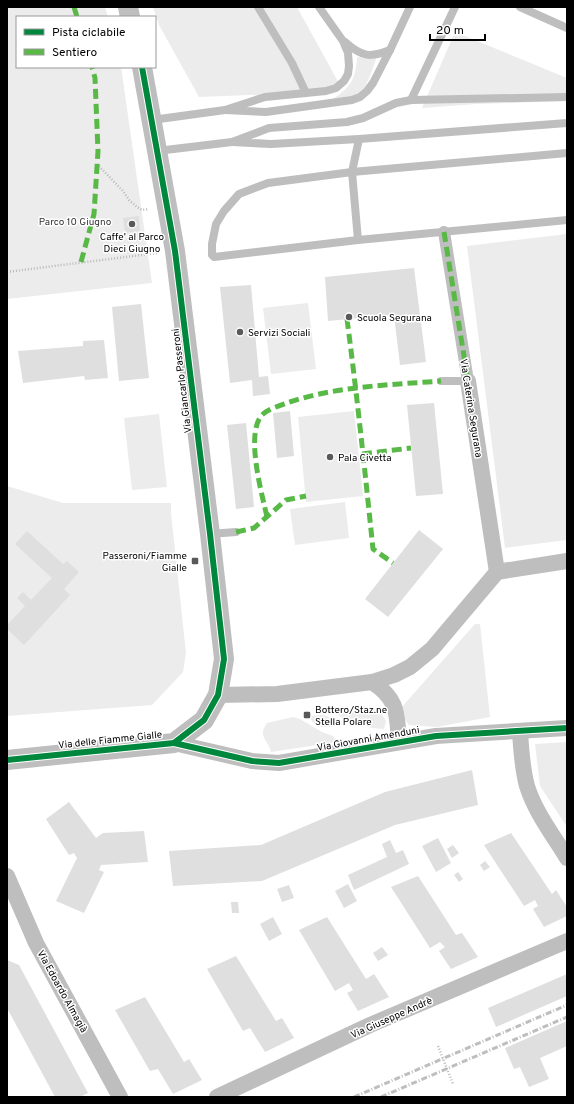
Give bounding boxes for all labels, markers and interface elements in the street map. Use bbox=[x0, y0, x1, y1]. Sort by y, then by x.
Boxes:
legend bbox=[16, 16, 156, 68]
scale bar bbox=[430, 16, 485, 42]
text: 20 m bbox=[436, 23, 464, 39]
text: Pista ciclabile bbox=[52, 25, 126, 41]
text: Sentiero bbox=[52, 45, 97, 61]
park label: Parco 10 Giugno bbox=[39, 216, 112, 229]
marker: Caffe' al Parco Dieci Giugno bbox=[127, 219, 137, 229]
place label: Caffe' al Parco Dieci Giugno bbox=[100, 231, 165, 256]
marker: Scuola Segurana bbox=[344, 312, 354, 322]
place label: Scuola Segurana bbox=[357, 312, 432, 325]
marker: Servizi Sociali bbox=[235, 327, 245, 337]
place label: Servizi Sociali bbox=[248, 327, 310, 340]
street label: Via Giancarlo Passeroni bbox=[170, 328, 195, 434]
street label: Via Caterina Segurana bbox=[456, 358, 485, 459]
marker: Pala Civetta bbox=[325, 452, 335, 462]
place label: Pala Civetta bbox=[338, 452, 392, 465]
place label: Passeroni/Fiamme Gialle bbox=[103, 550, 187, 575]
marker: Passeroni/Fiamme Gialle bbox=[190, 556, 200, 566]
place label: Bottero/Staz.ne Stella Polare bbox=[315, 704, 387, 729]
marker: Bottero/Staz.ne Stella Polare bbox=[302, 710, 312, 720]
street label: Via Giovanni Amenduni bbox=[316, 724, 421, 755]
street label: Via delle Fiamme Gialle bbox=[58, 729, 163, 752]
street label: Via Edoardo Almagià bbox=[34, 948, 90, 1035]
street label: Via Giuseppe Andrè bbox=[349, 995, 434, 1042]

